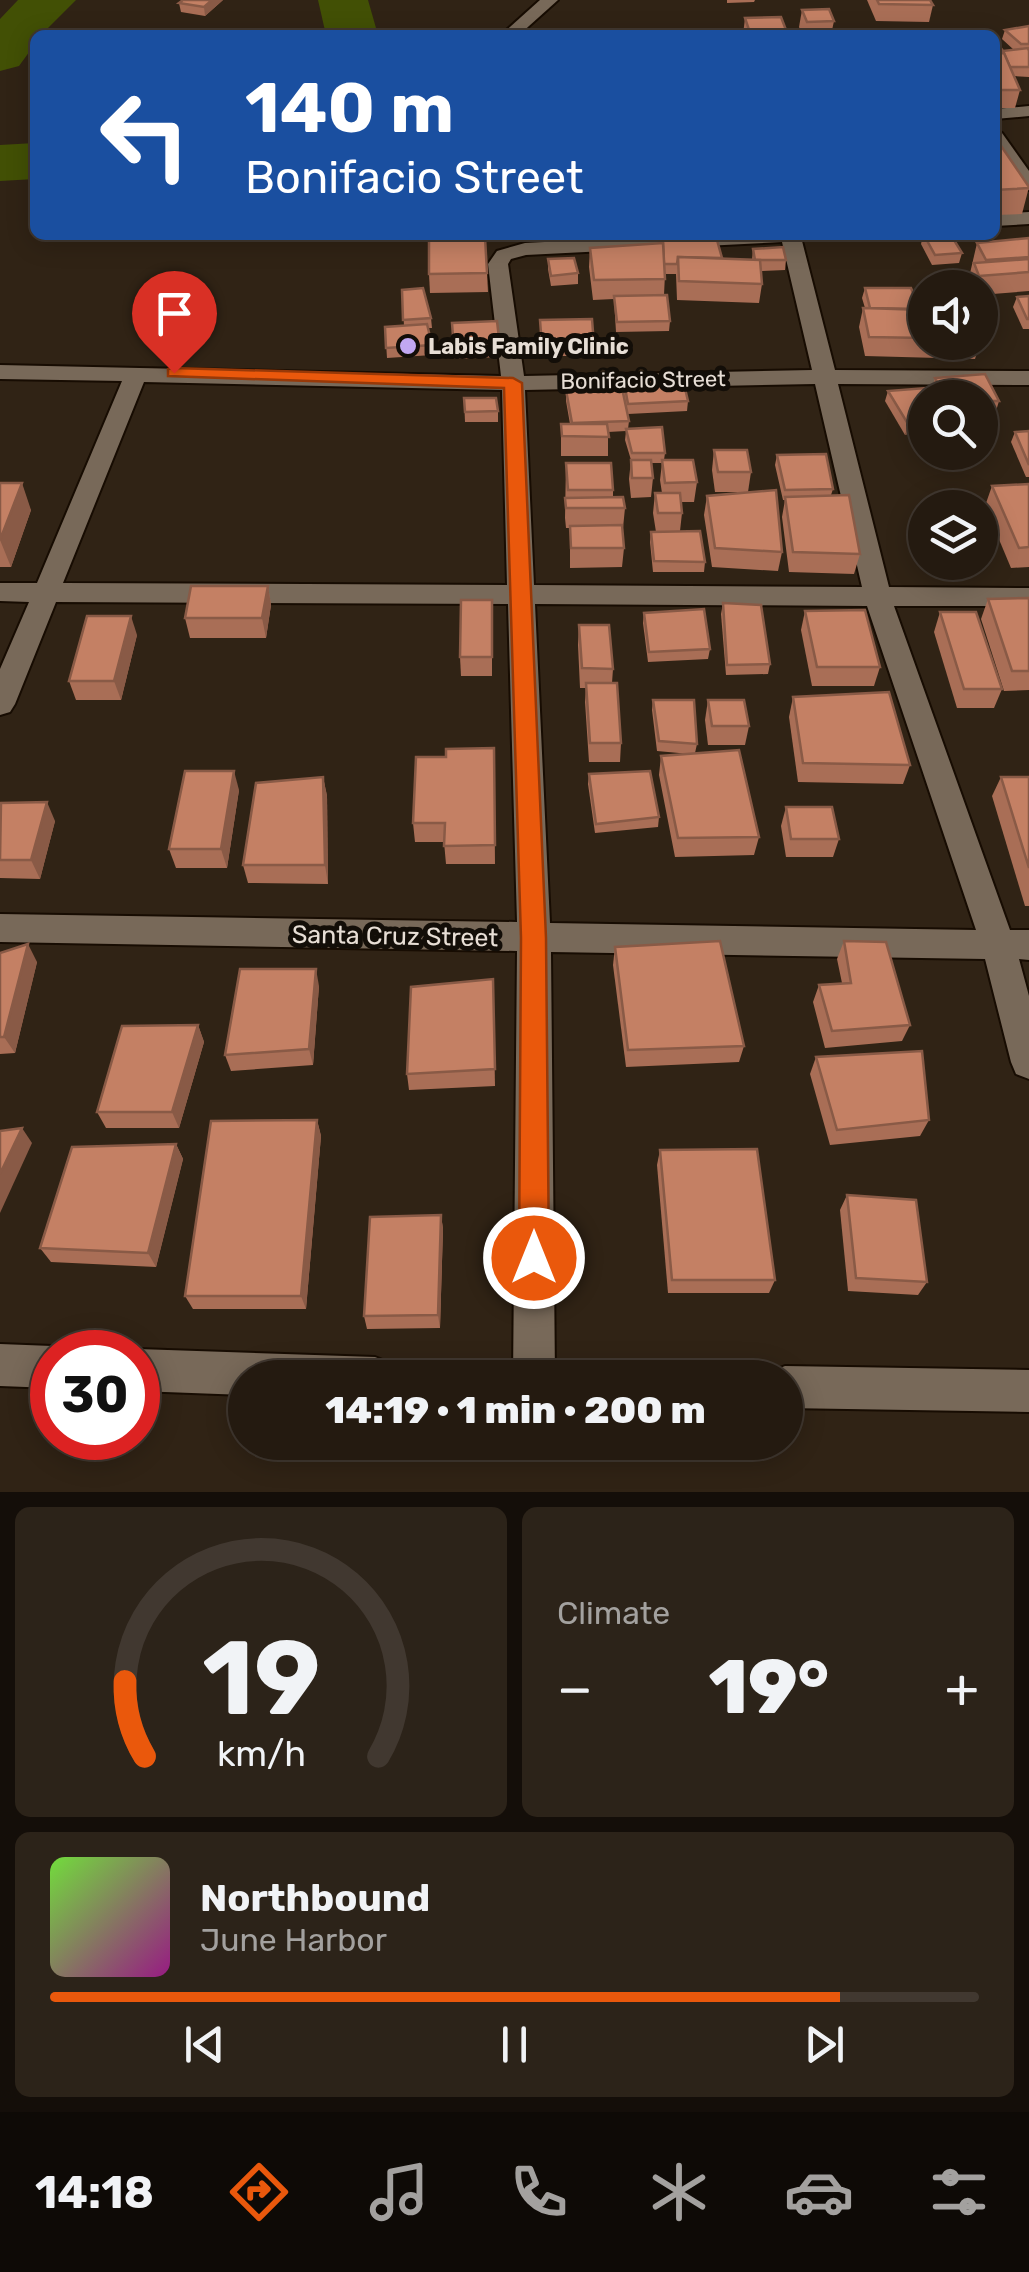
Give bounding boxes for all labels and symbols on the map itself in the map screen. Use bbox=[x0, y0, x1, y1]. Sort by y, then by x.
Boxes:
pin bbox=[132, 271, 217, 374]
place label: Labis Family Clinic bbox=[428, 333, 629, 360]
marker: Labis Family Clinic bbox=[397, 335, 419, 357]
street label: Bonifacio Street bbox=[560, 365, 726, 395]
street label: Santa Cruz Street bbox=[292, 920, 499, 952]
position arrow bbox=[482, 1206, 586, 1310]
speed limit sign: 30 bbox=[30, 1330, 160, 1460]

